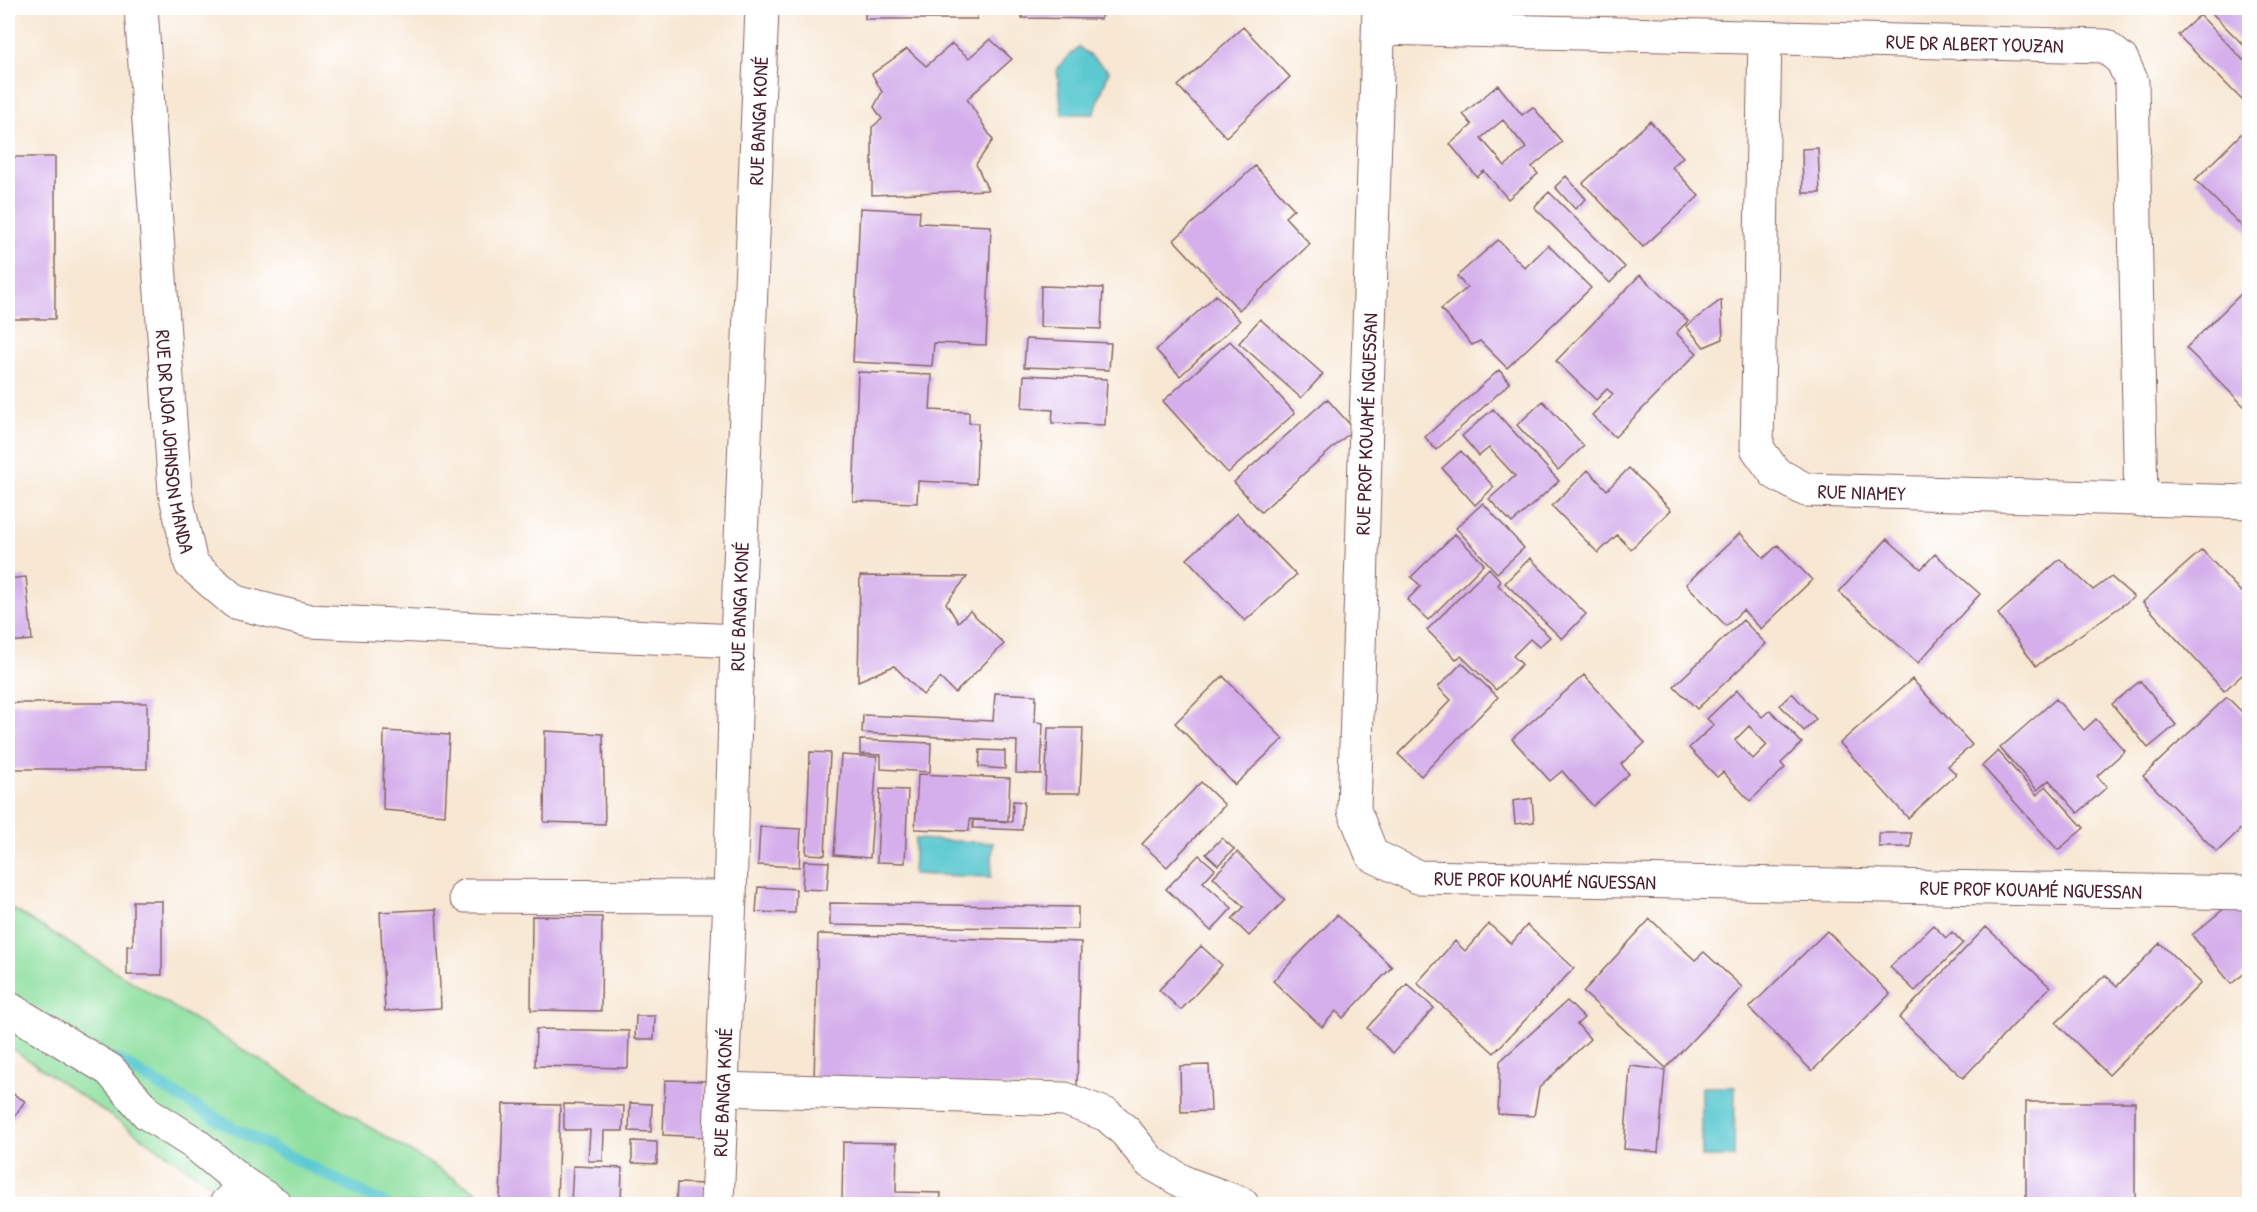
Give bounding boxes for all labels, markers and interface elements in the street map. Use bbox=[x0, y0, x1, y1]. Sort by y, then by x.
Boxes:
street label: RUE DR ALBERT YOUZAN bbox=[1886, 27, 2064, 58]
street label: RUE BANGA KONÉ bbox=[742, 56, 774, 186]
street label: RUE PROF KOUAMÉ NGUESSAN bbox=[1349, 313, 1383, 535]
street label: RUE DR DJOA JOHNSON MANDA bbox=[150, 329, 202, 556]
street label: RUE NIAMEY bbox=[1817, 477, 1906, 506]
street label: RUE BANGA KONÉ bbox=[723, 541, 754, 671]
street label: RUE PROF KOUAMÉ NGUESSAN bbox=[1434, 864, 1656, 895]
street label: RUE PROF KOUAMÉ NGUESSAN bbox=[1920, 873, 2142, 904]
street label: RUE BANGA KONÉ bbox=[706, 1027, 738, 1157]

